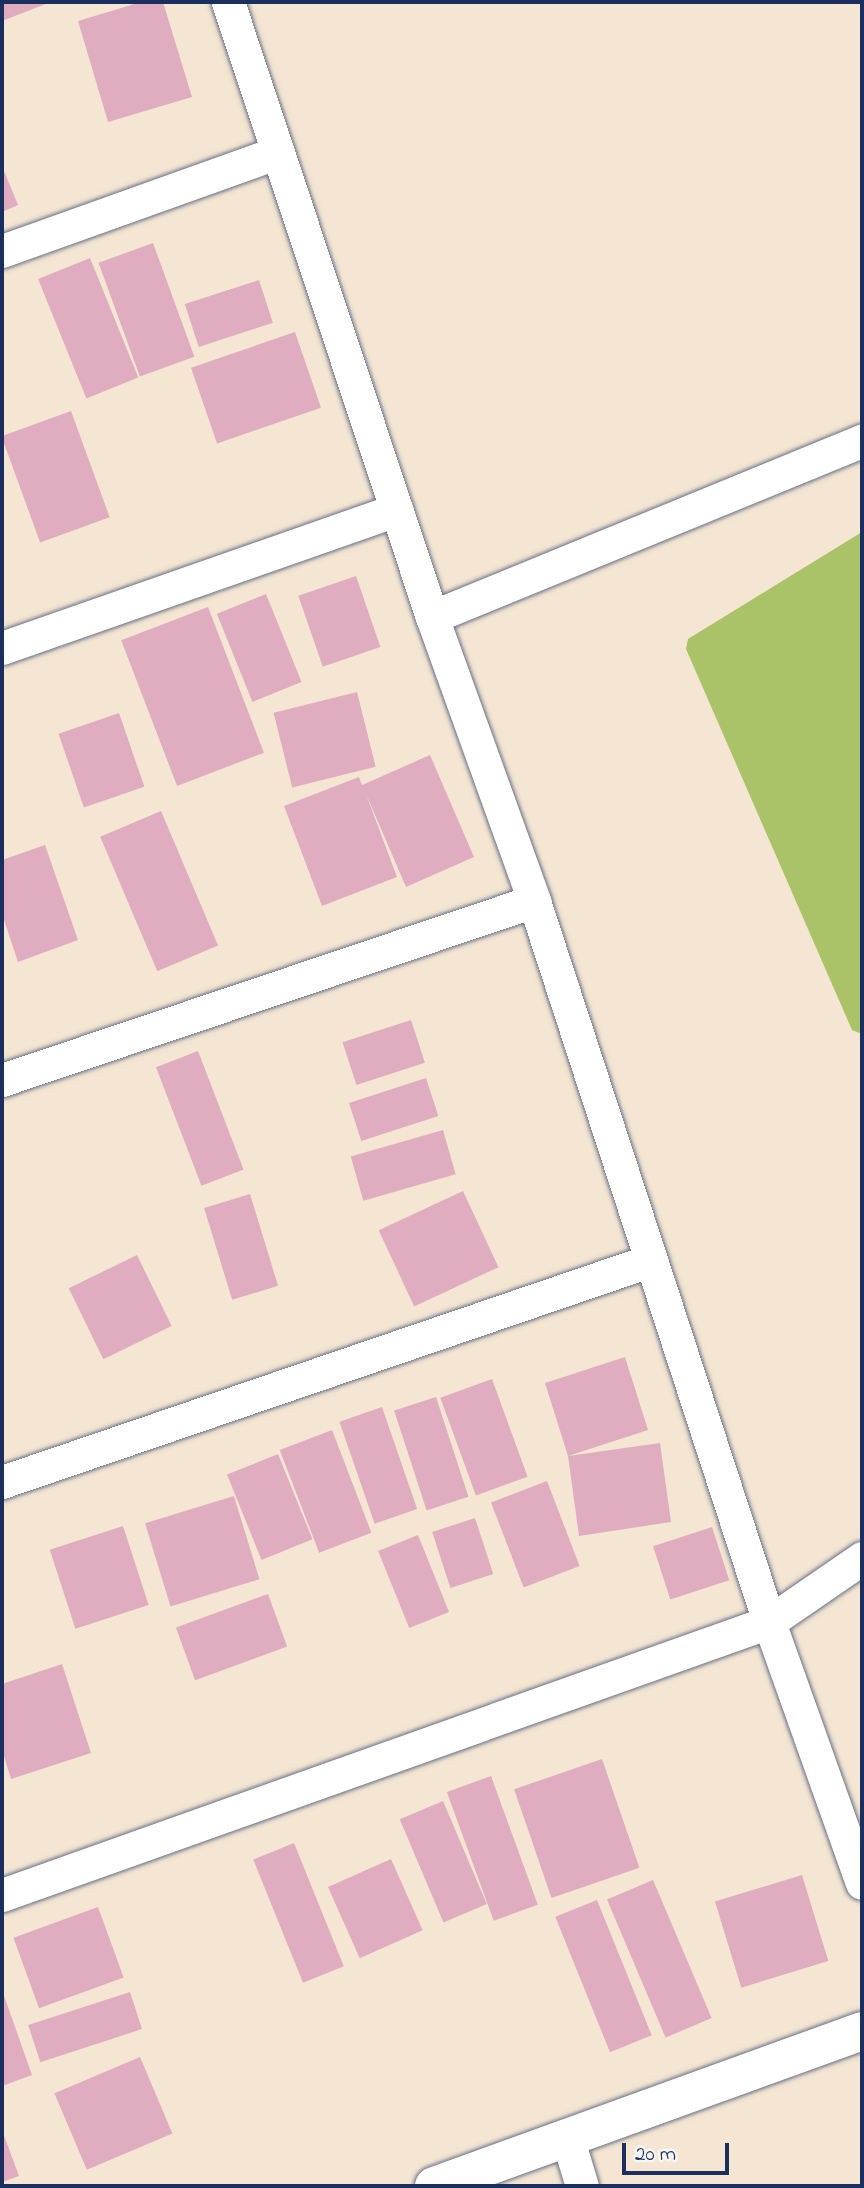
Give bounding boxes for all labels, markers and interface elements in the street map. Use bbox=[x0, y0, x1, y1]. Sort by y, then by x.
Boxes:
scale bar bbox=[626, 2128, 733, 2172]
text: 20 m bbox=[635, 2140, 676, 2170]

